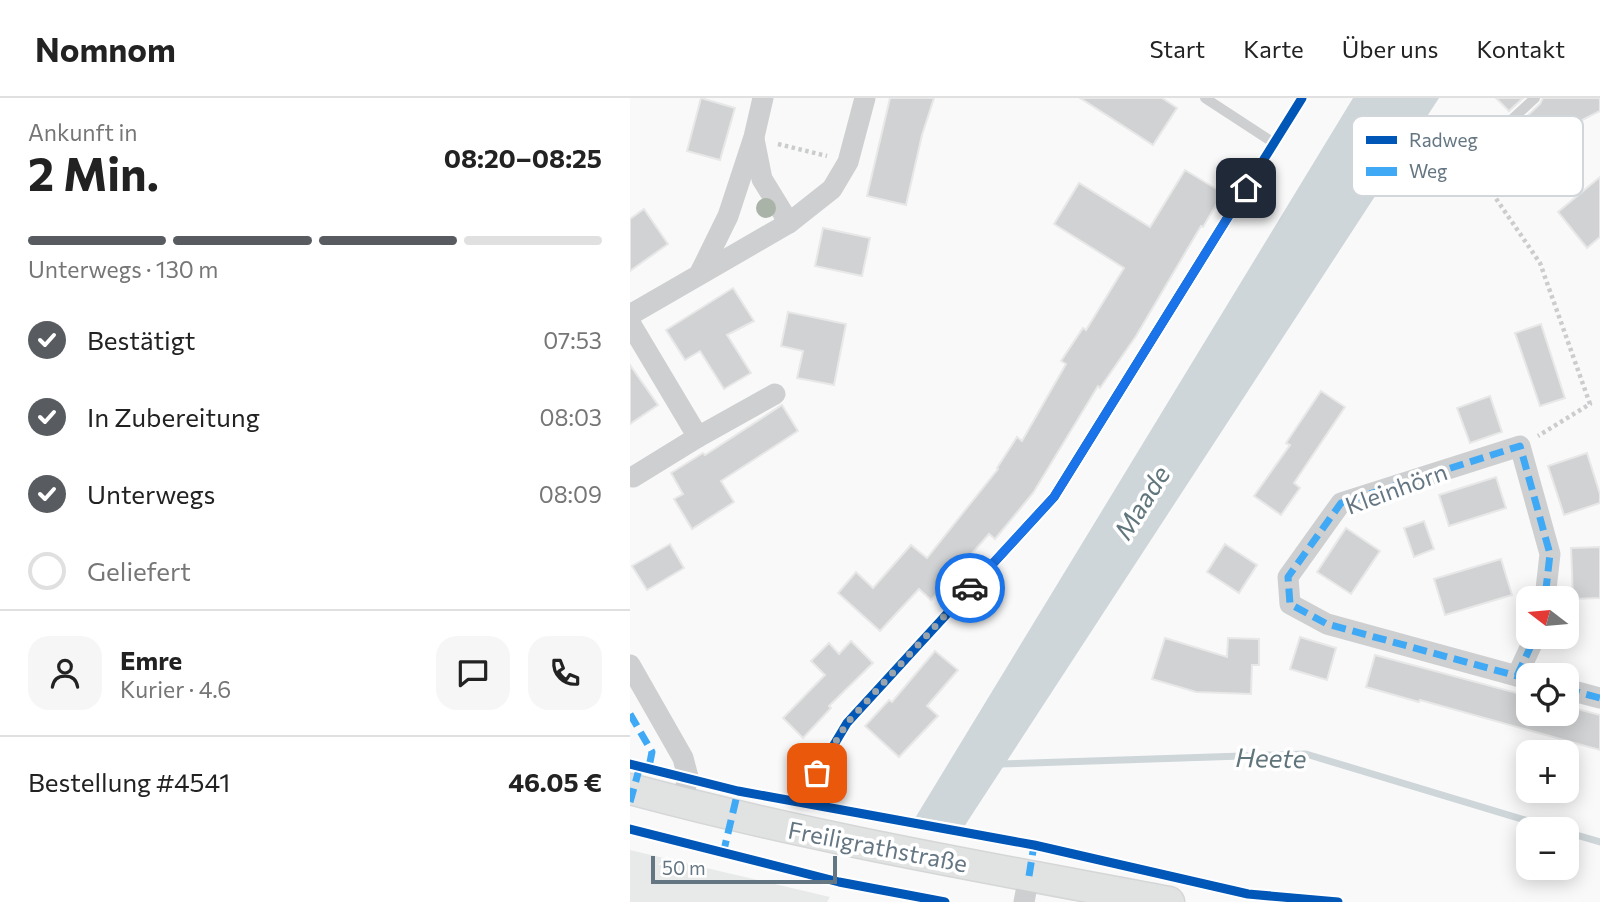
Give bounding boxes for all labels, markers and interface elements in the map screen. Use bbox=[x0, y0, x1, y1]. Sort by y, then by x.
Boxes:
text: Nomnom bbox=[35, 28, 176, 69]
text: Start bbox=[1150, 34, 1205, 63]
text: Karte bbox=[1243, 34, 1304, 63]
text: Über uns bbox=[1342, 34, 1438, 63]
text: Kontakt bbox=[1476, 34, 1565, 63]
legend bbox=[1352, 116, 1583, 196]
text: Ankunft in bbox=[28, 118, 138, 146]
text: Radweg bbox=[1409, 128, 1478, 151]
text: 08:20–08:25 bbox=[444, 142, 602, 173]
text: 2 Min. bbox=[28, 144, 159, 200]
pin bbox=[1216, 158, 1276, 218]
text: Weg bbox=[1409, 159, 1447, 182]
icon: home bbox=[1227, 169, 1265, 207]
text: Unterwegs · 130 m bbox=[28, 255, 218, 283]
icon: check bbox=[28, 321, 66, 359]
text: Bestätigt bbox=[87, 324, 196, 355]
text: 07:53 bbox=[543, 326, 602, 354]
icon: check bbox=[28, 398, 66, 436]
text: In Zubereitung bbox=[87, 401, 260, 432]
text: 08:03 bbox=[540, 403, 602, 431]
street label: Kleinhörn bbox=[1341, 456, 1451, 520]
water label: Maade bbox=[1107, 459, 1176, 544]
icon: check bbox=[28, 475, 66, 513]
text: Unterwegs bbox=[87, 478, 215, 509]
text: 08:09 bbox=[539, 480, 602, 508]
courier bbox=[935, 553, 1005, 623]
text: Geliefert bbox=[87, 555, 191, 586]
icon: car bbox=[951, 569, 989, 607]
north arrow bbox=[1516, 586, 1578, 649]
map controls bbox=[1516, 586, 1579, 880]
button: person bbox=[28, 636, 102, 710]
button: chat bbox=[436, 636, 510, 710]
button: phone bbox=[528, 636, 602, 710]
text: Emre bbox=[120, 644, 182, 675]
button: locate bbox=[1516, 663, 1579, 726]
text: Kurier · 4.6 bbox=[120, 675, 231, 703]
button: + bbox=[1516, 740, 1579, 803]
water label: Heete bbox=[1235, 741, 1307, 773]
pin bbox=[787, 743, 847, 803]
icon: bag bbox=[798, 754, 836, 792]
text: Bestellung #4541 bbox=[28, 766, 230, 797]
text: 46.05 € bbox=[508, 766, 602, 797]
street label: Freiligrathstraße bbox=[786, 814, 970, 878]
button: − bbox=[1516, 817, 1579, 880]
scale bar bbox=[651, 853, 836, 885]
text: 50 m bbox=[662, 856, 706, 879]

